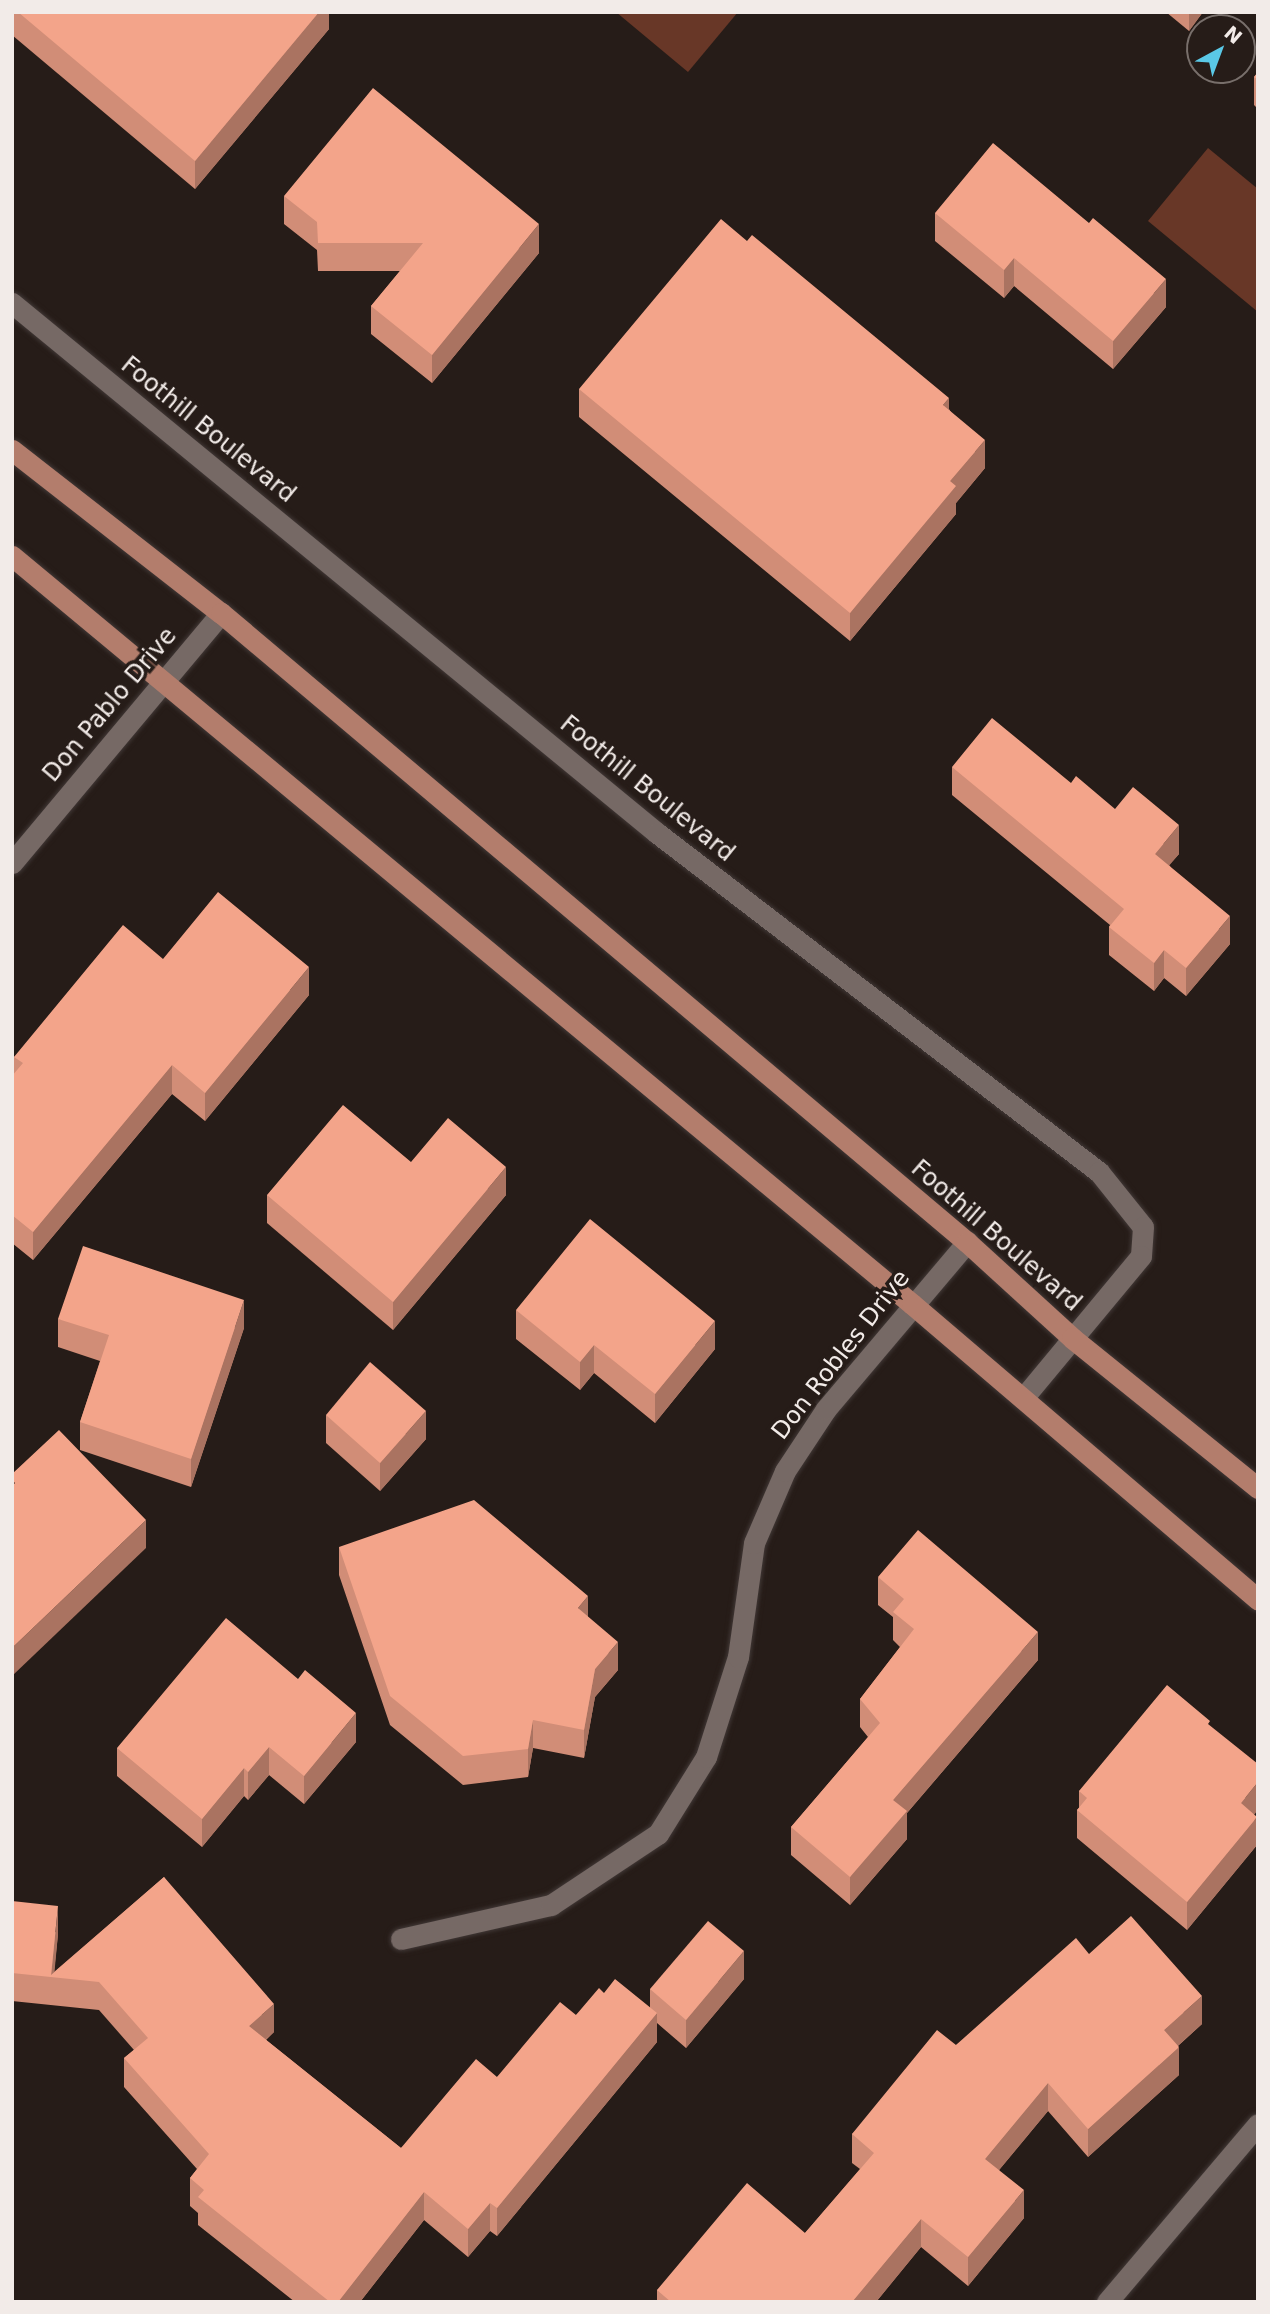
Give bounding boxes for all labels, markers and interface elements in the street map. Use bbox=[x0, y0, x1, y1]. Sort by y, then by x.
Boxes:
north arrow bbox=[1186, 14, 1256, 84]
text: N bbox=[1220, 21, 1247, 48]
street label: Foothill Boulevard bbox=[115, 351, 301, 509]
street label: Don Pablo Drive bbox=[37, 622, 183, 788]
street label: Foothill Boulevard bbox=[554, 710, 740, 868]
street label: Foothill Boulevard bbox=[905, 1154, 1087, 1318]
street label: Don Robles Drive bbox=[766, 1265, 916, 1445]

